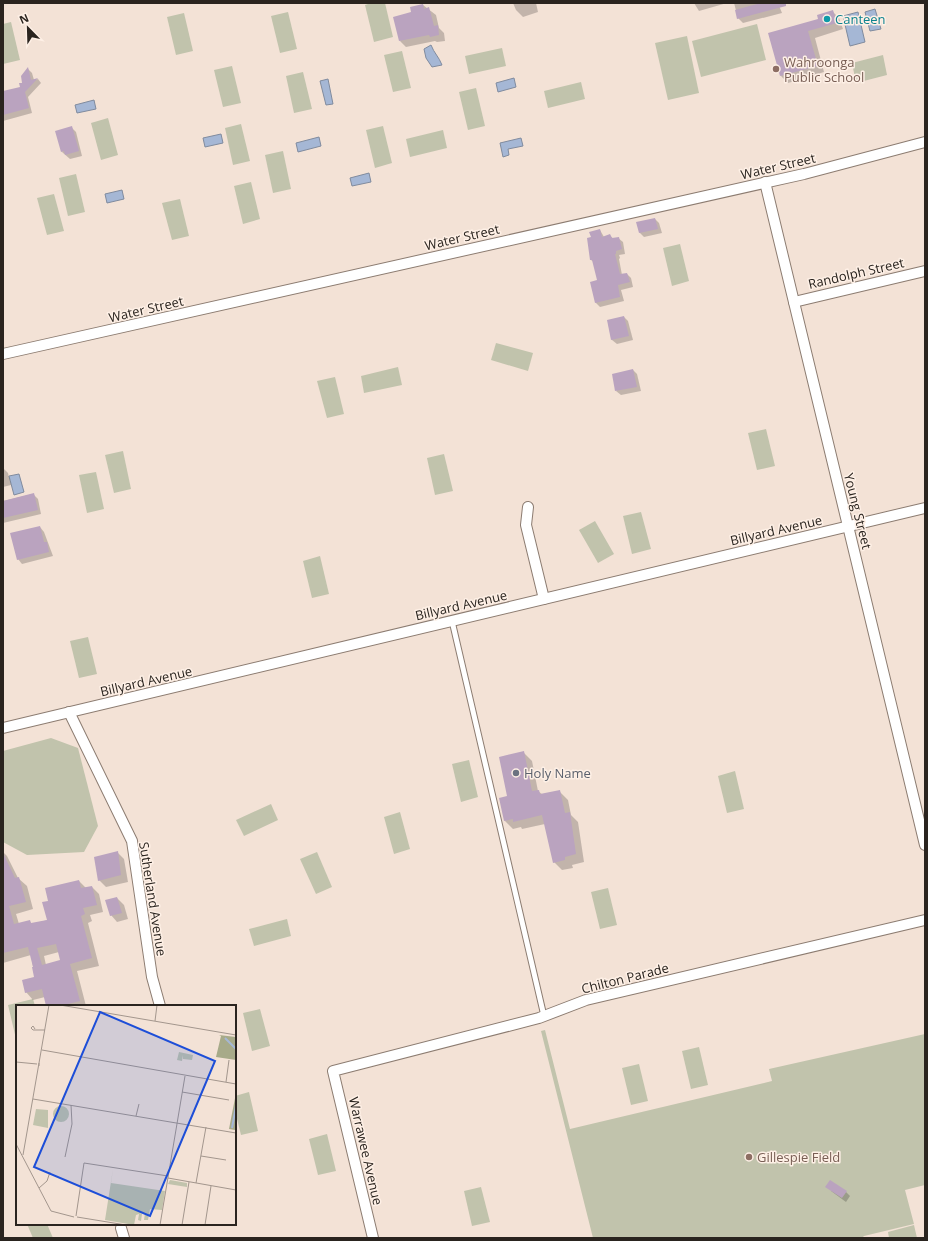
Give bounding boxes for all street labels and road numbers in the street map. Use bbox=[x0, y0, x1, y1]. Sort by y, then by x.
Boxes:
street label: Water Street bbox=[739, 149, 817, 183]
street label: Water Street bbox=[423, 220, 501, 254]
street label: Randolph Street bbox=[806, 253, 906, 293]
street label: Water Street bbox=[107, 292, 185, 326]
street label: Young Street bbox=[840, 471, 876, 551]
street label: Billyard Avenue bbox=[728, 511, 824, 549]
street label: Billyard Avenue bbox=[413, 586, 509, 624]
street label: Billyard Avenue bbox=[98, 662, 194, 700]
street label: Sutherland Avenue bbox=[135, 841, 171, 957]
street label: Chilton Parade bbox=[579, 958, 671, 998]
street label: Warrawee Avenue bbox=[345, 1095, 387, 1207]

